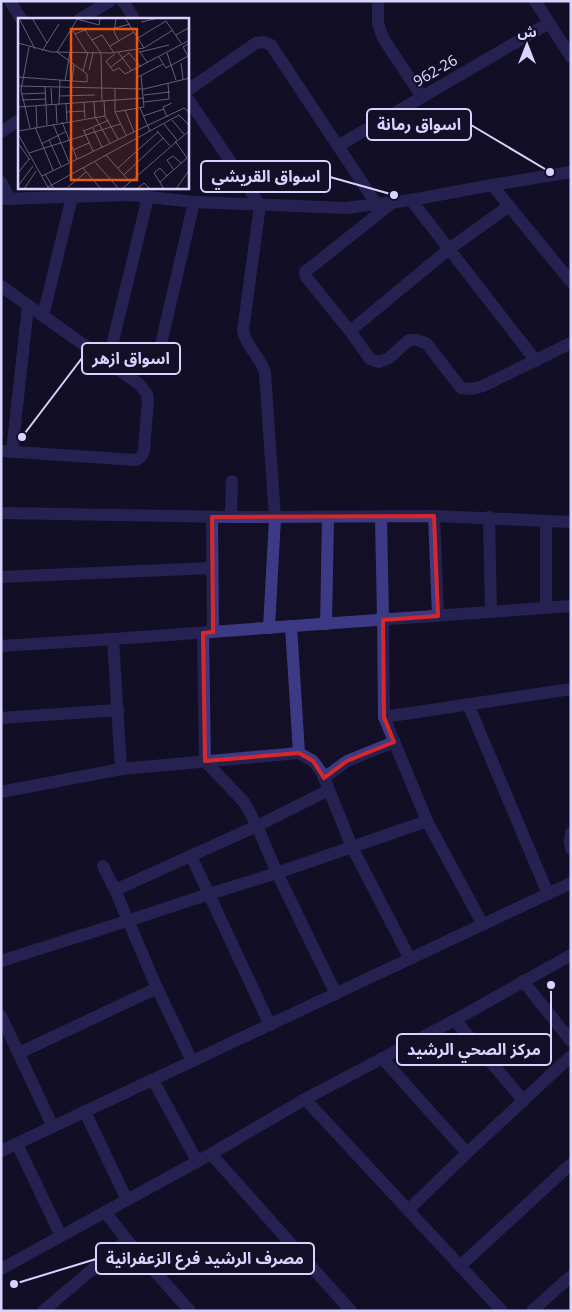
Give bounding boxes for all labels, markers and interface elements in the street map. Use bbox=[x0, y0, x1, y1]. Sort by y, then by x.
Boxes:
inset map bbox=[18, 18, 189, 189]
north arrow bbox=[502, 20, 552, 70]
text: ش bbox=[517, 22, 537, 41]
street label: 962-26 bbox=[409, 49, 461, 91]
callout: اسواق رمانة bbox=[367, 109, 471, 140]
text: اسواق رمانة bbox=[377, 113, 461, 135]
callout: اسواق القريشي bbox=[201, 161, 330, 192]
text: اسواق القريشي bbox=[212, 165, 320, 190]
callout: اسواق ازهر bbox=[82, 343, 180, 374]
text: اسواق ازهر bbox=[91, 347, 170, 369]
callout: مركز الصحي الرشيد bbox=[397, 1034, 551, 1065]
text: مركز الصحي الرشيد bbox=[407, 1038, 541, 1063]
callout: مصرف الرشيد فرع الزعفرانية bbox=[96, 1243, 314, 1274]
text: مصرف الرشيد فرع الزعفرانية bbox=[106, 1247, 304, 1270]

